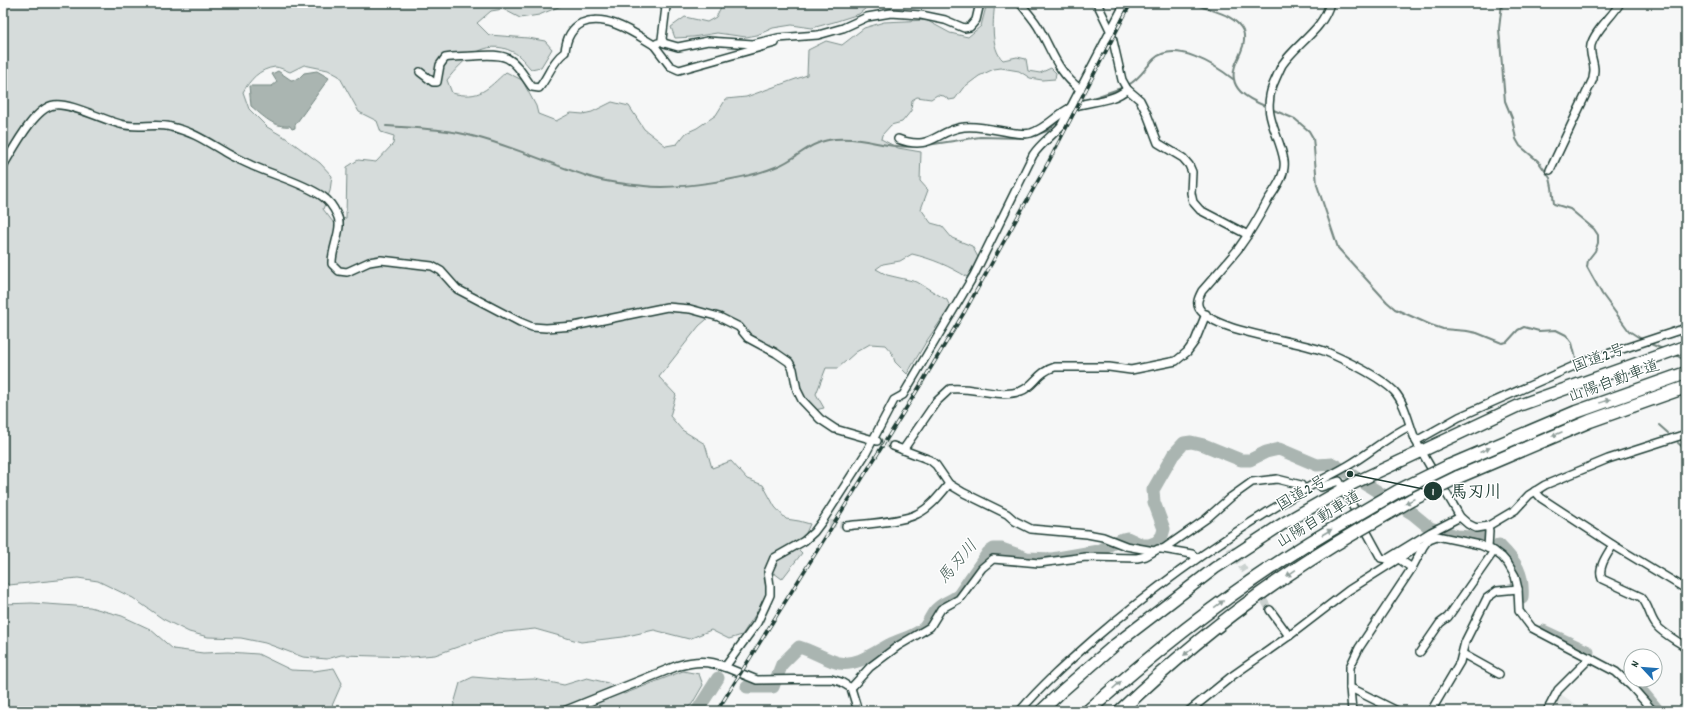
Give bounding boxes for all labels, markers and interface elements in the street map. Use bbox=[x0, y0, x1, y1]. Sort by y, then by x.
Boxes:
street label: 国道2号 bbox=[1569, 339, 1629, 379]
street label: 山陽自動車道 bbox=[1565, 355, 1663, 409]
one-way arrow bbox=[1600, 398, 1612, 404]
one-way arrow bbox=[1551, 432, 1563, 438]
one-way arrow bbox=[1479, 447, 1491, 453]
street label: 国道2号 bbox=[1272, 470, 1332, 518]
callout: 馬刃川 bbox=[1423, 476, 1510, 505]
text: 馬刃川 bbox=[1451, 482, 1502, 506]
text: 1 bbox=[1432, 484, 1435, 501]
street label: 山陽自動車道 bbox=[1272, 485, 1366, 555]
one-way arrow bbox=[1404, 498, 1416, 504]
one-way arrow bbox=[1321, 528, 1333, 535]
water label: 馬刃川 bbox=[933, 536, 985, 590]
one-way arrow bbox=[1285, 569, 1296, 577]
one-way arrow bbox=[1213, 599, 1224, 608]
one-way arrow bbox=[1182, 648, 1193, 657]
north arrow bbox=[1623, 648, 1663, 688]
text: N bbox=[1627, 658, 1644, 670]
one-way arrow bbox=[1113, 681, 1122, 690]

